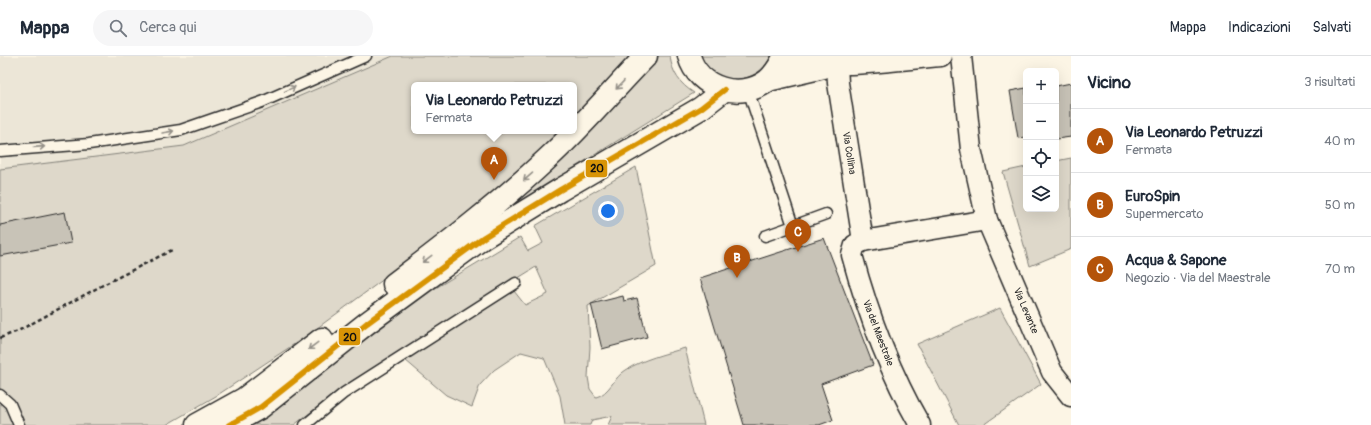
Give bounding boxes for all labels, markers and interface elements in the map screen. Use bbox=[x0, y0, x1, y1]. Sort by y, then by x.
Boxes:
search box bbox=[93, 10, 373, 46]
text: Mappa bbox=[20, 16, 69, 40]
icon: search bbox=[107, 17, 129, 39]
text: Cerca qui bbox=[139, 18, 196, 37]
text: Mappa bbox=[1170, 19, 1206, 36]
text: Indicazioni bbox=[1228, 19, 1290, 36]
text: Salvati bbox=[1312, 19, 1351, 36]
map controls bbox=[1023, 68, 1059, 212]
button: + bbox=[1023, 68, 1059, 104]
text: Vicino bbox=[1087, 72, 1131, 93]
text: 3 risultati bbox=[1304, 74, 1355, 90]
one-way arrow bbox=[615, 79, 624, 90]
popup bbox=[411, 82, 577, 134]
one-way arrow bbox=[284, 85, 296, 92]
text: Via Leonardo Petruzzi bbox=[425, 91, 563, 110]
button: − bbox=[1023, 104, 1059, 140]
text: Fermata bbox=[425, 110, 472, 126]
text: Via Leonardo Petruzzi bbox=[1125, 123, 1262, 142]
one-way arrow bbox=[161, 128, 174, 136]
street label: Via Collina bbox=[840, 131, 858, 176]
text: A bbox=[1096, 133, 1104, 149]
text: 40 m bbox=[1324, 133, 1355, 149]
button: locate bbox=[1023, 140, 1059, 176]
text: Fermata bbox=[1125, 142, 1172, 158]
one-way arrow bbox=[32, 144, 45, 151]
pin: A bbox=[481, 147, 507, 180]
line badge: 20 bbox=[585, 159, 608, 178]
text: 20 bbox=[590, 162, 604, 175]
one-way arrow bbox=[523, 172, 533, 181]
button: layers bbox=[1023, 176, 1059, 212]
text: EuroSpin bbox=[1125, 187, 1180, 206]
text: B bbox=[1096, 197, 1104, 213]
text: 50 m bbox=[1325, 197, 1355, 213]
your location bbox=[598, 201, 618, 221]
text: Supermercato bbox=[1125, 206, 1203, 222]
pin: C bbox=[785, 219, 811, 252]
pin: B bbox=[724, 245, 750, 278]
text: Acqua & Sapone bbox=[1125, 251, 1226, 270]
one-way arrow bbox=[422, 255, 433, 263]
text: C bbox=[1096, 261, 1104, 277]
text: 70 m bbox=[1325, 261, 1355, 277]
text: Negozio · Via del Maestrale bbox=[1125, 270, 1270, 286]
street label: Via Levante bbox=[1011, 286, 1041, 335]
street label: Via del Maestrale bbox=[860, 298, 896, 368]
line badge: 20 bbox=[338, 327, 361, 346]
text: 20 bbox=[343, 331, 357, 344]
one-way arrow bbox=[308, 342, 319, 351]

